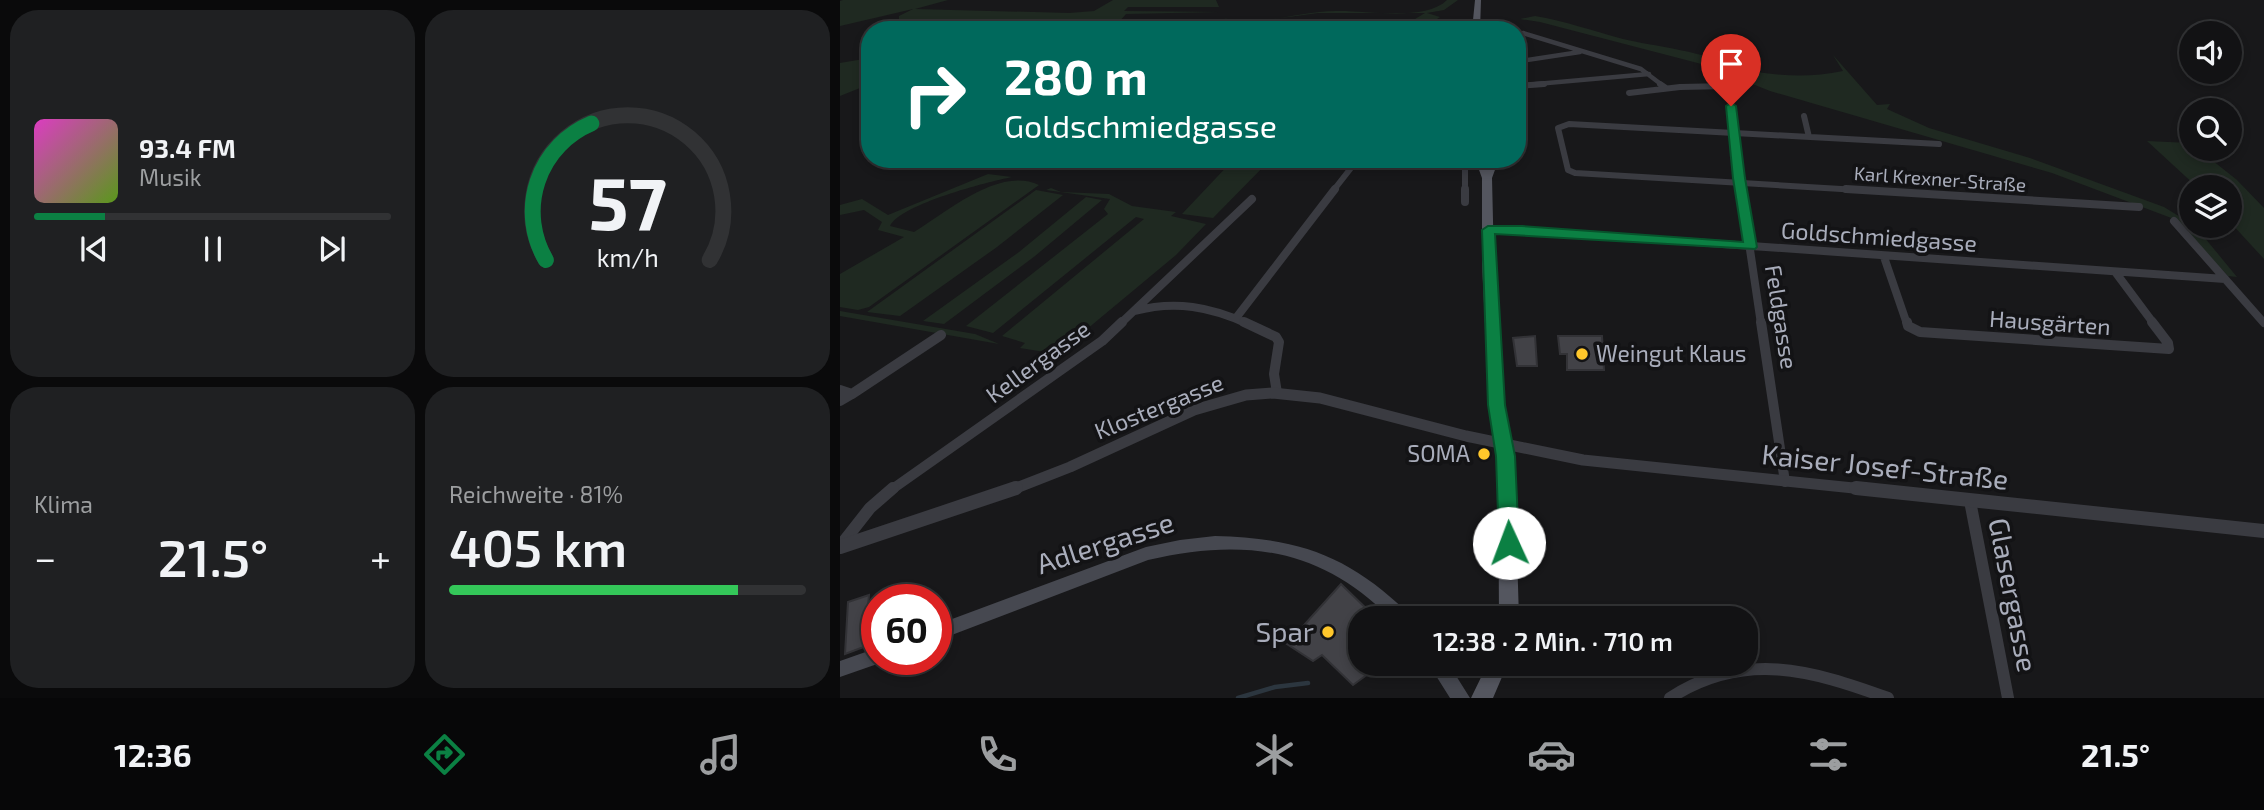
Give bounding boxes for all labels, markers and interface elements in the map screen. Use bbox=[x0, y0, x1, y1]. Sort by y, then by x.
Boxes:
map controls bbox=[2179, 21, 2242, 238]
button: sound bbox=[2179, 21, 2242, 84]
pin bbox=[1701, 34, 1761, 106]
icon: arrive bbox=[1712, 45, 1750, 83]
text: 280 m bbox=[1004, 46, 1148, 105]
icon: right bbox=[889, 49, 980, 140]
button: search bbox=[2179, 98, 2242, 161]
text: Goldschmiedgasse bbox=[1004, 106, 1277, 144]
text: 93.4 FM bbox=[139, 132, 236, 163]
text: 57 bbox=[588, 157, 667, 245]
street label: Karl Krexner-Straße bbox=[1853, 161, 2027, 196]
text: Musik bbox=[139, 163, 201, 191]
button: layers bbox=[2179, 175, 2242, 238]
street label: Goldschmiedgasse bbox=[1780, 215, 1978, 257]
icon: previous bbox=[75, 230, 113, 268]
icon: pause bbox=[194, 230, 232, 268]
icon: next bbox=[313, 230, 351, 268]
text: km/h bbox=[596, 242, 659, 272]
street label: Feldgasse bbox=[1760, 263, 1804, 371]
street label: Hausgärten bbox=[1988, 304, 2112, 340]
street label: Kellergasse bbox=[980, 314, 1095, 408]
place label: Weingut Klaus bbox=[1596, 339, 1747, 367]
marker: Weingut Klaus bbox=[1574, 346, 1590, 362]
street label: Klostergasse bbox=[1090, 368, 1227, 445]
street label: Kaiser Josef-Straße bbox=[1760, 436, 2010, 496]
place label: SOMA bbox=[1407, 439, 1471, 467]
marker: SOMA bbox=[1476, 446, 1492, 462]
text: Reichweite · 81% bbox=[449, 480, 623, 508]
text: Klima bbox=[34, 490, 93, 518]
street label: Adlergasse bbox=[1032, 504, 1178, 580]
position arrow bbox=[1472, 506, 1546, 580]
text: 405 km bbox=[449, 515, 627, 577]
street label: Glasergasse bbox=[1982, 515, 2046, 675]
text: 21.5° bbox=[158, 525, 268, 587]
text: − bbox=[34, 534, 56, 580]
text: + bbox=[370, 534, 391, 580]
speed limit sign: 60 bbox=[861, 584, 952, 675]
place label: Spar bbox=[1255, 614, 1314, 648]
marker: Spar bbox=[1320, 624, 1336, 640]
text: 12:38 · 2 Min. · 710 m bbox=[1433, 625, 1673, 656]
icon: directions bbox=[420, 730, 469, 779]
icon: music bbox=[696, 730, 745, 779]
icon: phone bbox=[973, 730, 1022, 779]
icon: climate bbox=[1250, 730, 1299, 779]
icon: car bbox=[1527, 730, 1576, 779]
icon: filters bbox=[1804, 730, 1853, 779]
text: 12:36 bbox=[114, 735, 192, 773]
text: 21.5° bbox=[2081, 735, 2150, 773]

